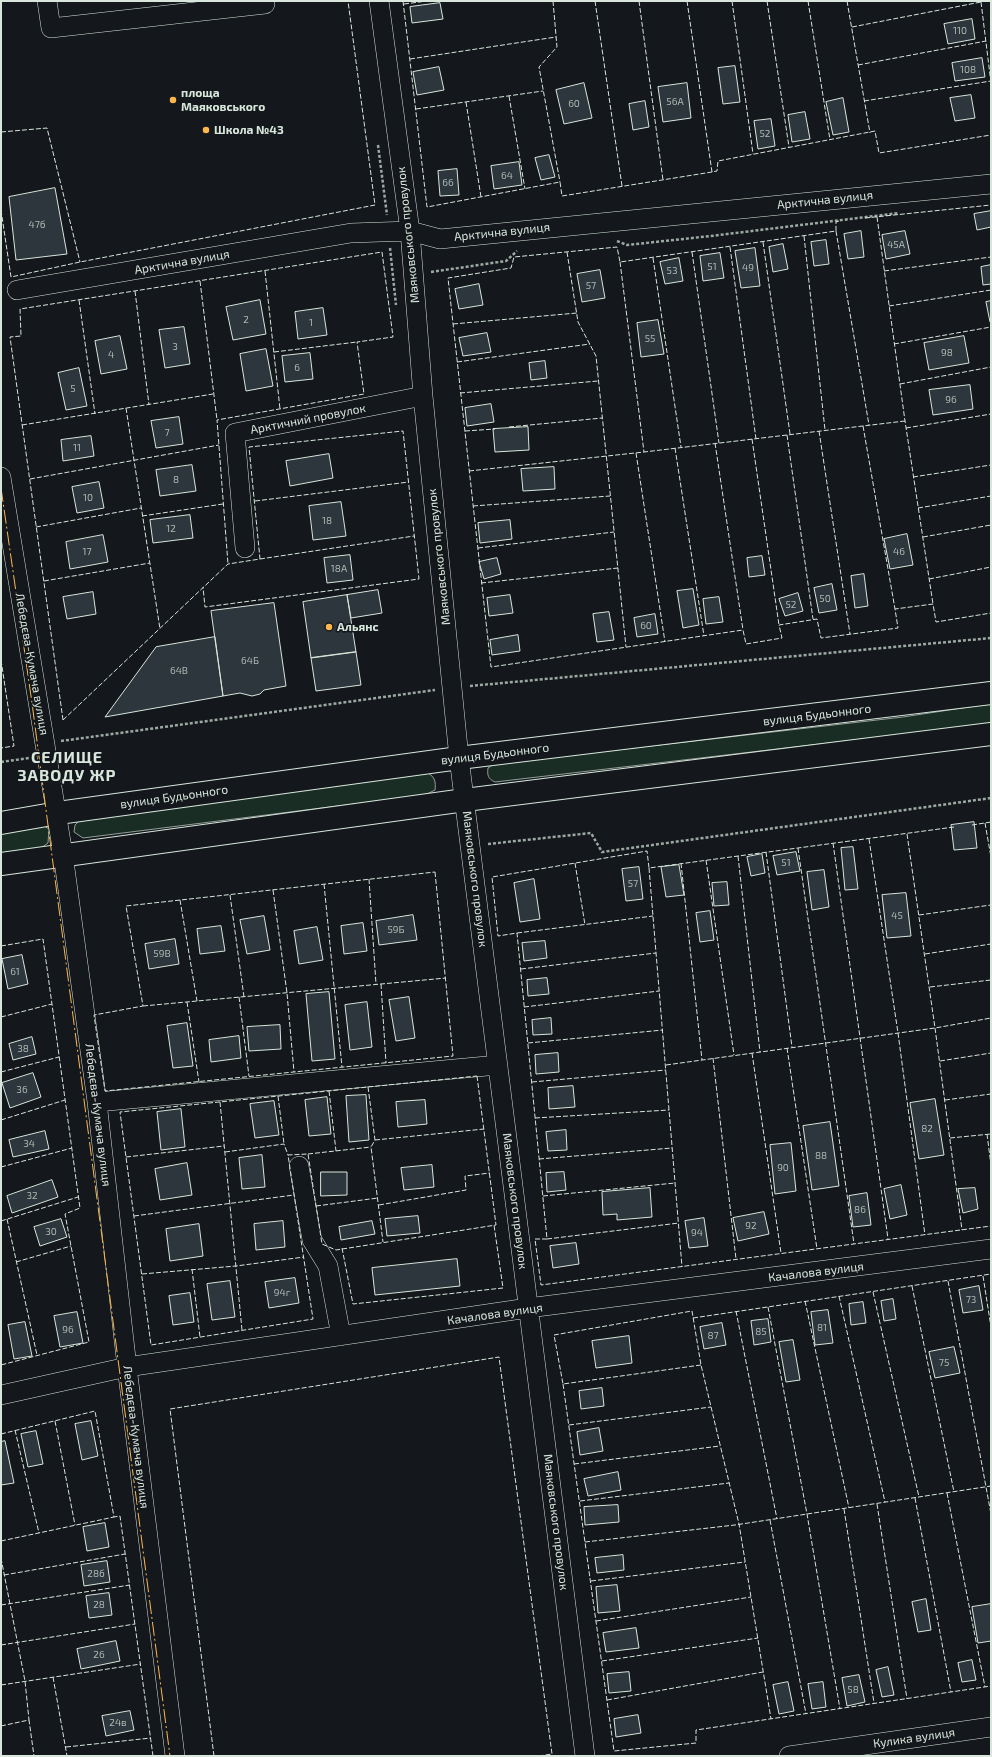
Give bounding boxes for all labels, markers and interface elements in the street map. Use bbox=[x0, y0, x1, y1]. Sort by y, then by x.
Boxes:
house number: 110 bbox=[953, 25, 967, 37]
house number: 108 bbox=[960, 64, 976, 76]
place label: площа Маяковського bbox=[181, 86, 265, 114]
marker: площа Маяковського bbox=[168, 95, 178, 105]
house number: 56А bbox=[666, 96, 684, 108]
house number: 60 bbox=[568, 98, 580, 110]
place label: Школа №43 bbox=[214, 123, 284, 137]
marker: Школа №43 bbox=[201, 125, 211, 135]
house number: 52 bbox=[760, 128, 770, 140]
street label: Маяковського провулок bbox=[394, 166, 422, 304]
house number: 64 bbox=[501, 170, 513, 182]
house number: 66 bbox=[442, 177, 454, 189]
street label: Арктична вулиця bbox=[776, 188, 874, 212]
house number: 47б bbox=[28, 219, 46, 231]
street label: Арктична вулиця bbox=[453, 220, 551, 244]
house number: 45А bbox=[887, 239, 905, 251]
street label: Арктична вулиця bbox=[133, 247, 231, 277]
house number: 51 bbox=[707, 261, 717, 273]
house number: 49 bbox=[742, 262, 754, 274]
house number: 53 bbox=[667, 265, 677, 277]
house number: 57 bbox=[586, 280, 596, 292]
house number: 2 bbox=[243, 314, 249, 326]
house number: 1 bbox=[309, 317, 313, 329]
house number: 55 bbox=[645, 333, 655, 345]
house number: 3 bbox=[172, 341, 178, 353]
house number: 98 bbox=[941, 347, 953, 359]
house number: 4 bbox=[108, 349, 114, 361]
house number: 6 bbox=[294, 362, 300, 374]
house number: 5 bbox=[70, 383, 76, 395]
house number: 96 bbox=[945, 394, 957, 406]
street label: Арктичний провулок bbox=[249, 401, 367, 437]
house number: 7 bbox=[164, 427, 170, 439]
house number: 11 bbox=[73, 442, 81, 454]
house number: 8 bbox=[173, 474, 179, 486]
street label: Маяковського провулок bbox=[425, 488, 453, 626]
house number: 10 bbox=[83, 492, 93, 504]
house number: 18 bbox=[322, 515, 332, 527]
house number: 12 bbox=[166, 523, 176, 535]
house number: 17 bbox=[82, 546, 92, 558]
house number: 46 bbox=[893, 546, 905, 558]
house number: 18А bbox=[331, 563, 347, 575]
street label: Лебедєва-Кумача вулиця bbox=[12, 592, 52, 736]
house number: 50 bbox=[819, 593, 831, 605]
house number: 52 bbox=[786, 599, 796, 611]
place label: Альянс bbox=[337, 620, 379, 634]
house number: 60 bbox=[640, 620, 652, 632]
marker: Альянс bbox=[324, 622, 334, 632]
house number: 64Б bbox=[241, 655, 259, 667]
house number: 64В bbox=[170, 665, 188, 677]
street label: вулиця Будьонного bbox=[762, 701, 872, 729]
street label: вулиця Будьонного bbox=[440, 740, 550, 768]
district label: СЕЛИЩЕ ЗАВОДУ ЖР bbox=[17, 748, 117, 786]
street label: вулиця Будьонного bbox=[119, 782, 229, 812]
street label: Маяковського провулок bbox=[459, 810, 491, 948]
house number: 51 bbox=[781, 857, 791, 869]
house number: 57 bbox=[628, 878, 638, 890]
house number: 45 bbox=[891, 910, 903, 922]
house number: 59Б bbox=[387, 924, 405, 936]
house number: 59В bbox=[153, 948, 171, 960]
house number: 61 bbox=[10, 966, 20, 978]
house number: 38 bbox=[17, 1043, 29, 1055]
street label: Лебедєва-Кумача вулиця bbox=[82, 1043, 114, 1187]
house number: 36 bbox=[16, 1084, 28, 1096]
house number: 82 bbox=[921, 1123, 933, 1135]
street label: Маяковського провулок bbox=[499, 1132, 531, 1270]
house number: 34 bbox=[23, 1138, 35, 1150]
house number: 88 bbox=[815, 1150, 827, 1162]
house number: 90 bbox=[777, 1162, 789, 1174]
house number: 32 bbox=[26, 1190, 38, 1202]
house number: 86 bbox=[854, 1204, 866, 1216]
house number: 92 bbox=[745, 1220, 757, 1232]
house number: 30 bbox=[45, 1226, 57, 1238]
house number: 94 bbox=[691, 1227, 703, 1239]
street label: Качалова вулиця bbox=[767, 1259, 865, 1285]
house number: 94г bbox=[274, 1287, 290, 1299]
house number: 73 bbox=[966, 1294, 976, 1306]
street label: Качалова вулиця bbox=[446, 1300, 544, 1328]
house number: 81 bbox=[817, 1322, 827, 1334]
house number: 96 bbox=[62, 1324, 74, 1336]
house number: 85 bbox=[755, 1326, 767, 1338]
house number: 87 bbox=[707, 1330, 719, 1342]
house number: 75 bbox=[939, 1357, 949, 1369]
street label: Лебедєва-Кумача вулиця bbox=[120, 1365, 152, 1509]
street label: Маяковського провулок bbox=[540, 1453, 572, 1591]
house number: 28б bbox=[87, 1568, 105, 1580]
house number: 28 bbox=[93, 1599, 105, 1611]
house number: 26 bbox=[93, 1649, 105, 1661]
house number: 58 bbox=[847, 1684, 859, 1696]
house number: 24в bbox=[109, 1717, 127, 1729]
street label: Кулика вулиця bbox=[872, 1725, 956, 1751]

